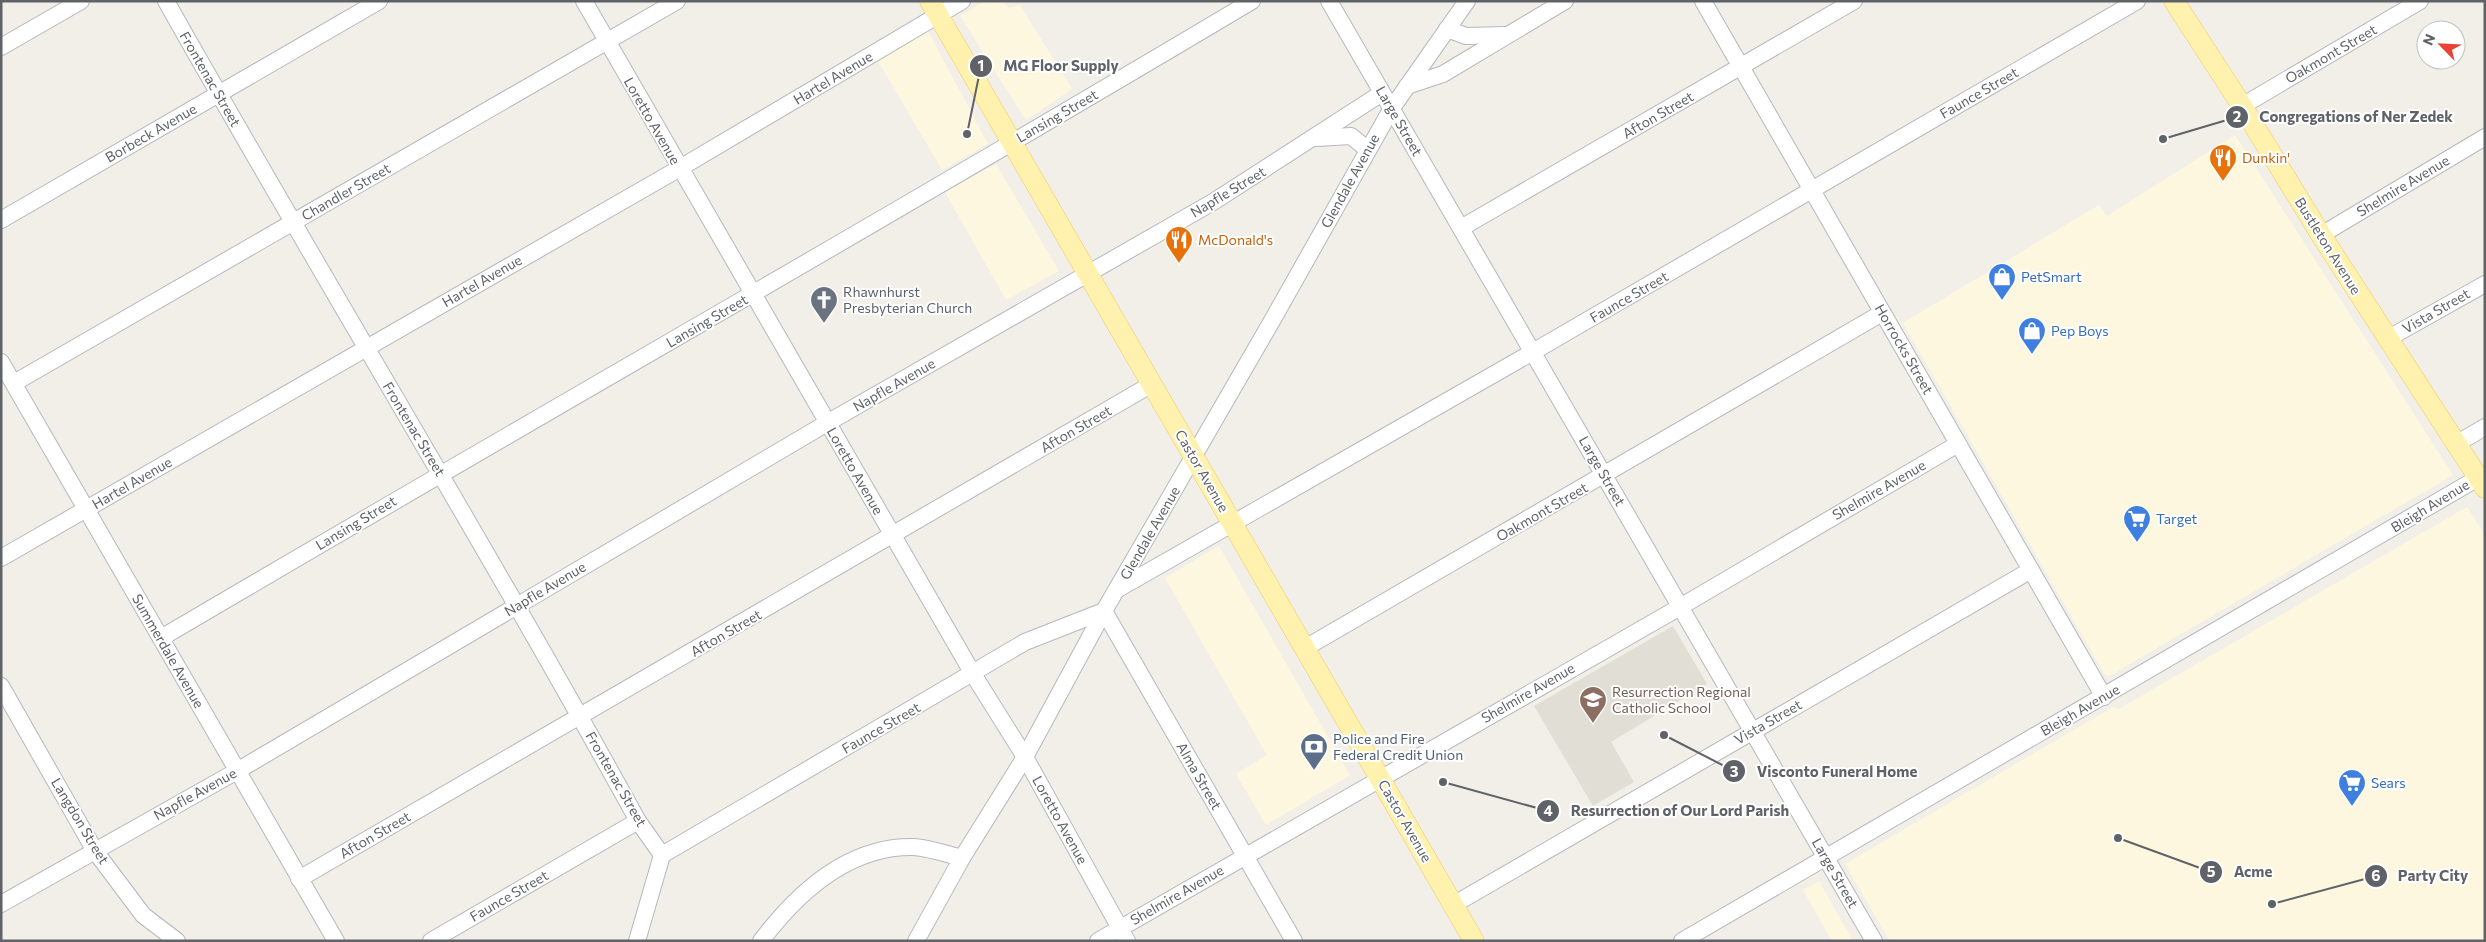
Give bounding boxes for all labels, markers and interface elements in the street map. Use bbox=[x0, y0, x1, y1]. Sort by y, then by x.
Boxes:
street label: Oakmont Street bbox=[2282, 20, 2380, 87]
north arrow bbox=[2416, 20, 2466, 70]
street label: Frontenac Street bbox=[176, 28, 245, 130]
text: N bbox=[2419, 31, 2439, 48]
street label: Hartel Avenue bbox=[790, 47, 875, 108]
callout: MG Floor Supply bbox=[968, 51, 1128, 81]
text: 1 bbox=[978, 56, 984, 74]
text: MG Floor Supply bbox=[1003, 56, 1119, 74]
street label: Faunce Street bbox=[1937, 63, 2021, 122]
street label: Loretto Avenue bbox=[621, 74, 684, 167]
street label: Large Street bbox=[1373, 83, 1426, 159]
street label: Lansing Street bbox=[1013, 85, 1101, 146]
street label: Afton Street bbox=[1619, 87, 1697, 142]
street label: Borbeck Avenue bbox=[102, 100, 199, 166]
callout: Congregations of Ner Zedek bbox=[2224, 102, 2463, 132]
text: 2 bbox=[2233, 107, 2241, 125]
text: Congregations of Ner Zedek bbox=[2259, 107, 2453, 125]
street label: Glendale Avenue bbox=[1317, 131, 1382, 231]
restaurant icon: Dunkin' bbox=[2208, 143, 2238, 182]
place label: Dunkin' bbox=[2242, 149, 2290, 166]
street label: Shelmire Avenue bbox=[2353, 151, 2452, 220]
street label: Chandler Street bbox=[298, 159, 393, 224]
street label: Napfle Street bbox=[1187, 162, 1269, 221]
street label: Bustleton Avenue bbox=[2292, 194, 2365, 297]
restaurant icon: McDonald's bbox=[1164, 225, 1194, 264]
place label: McDonald's bbox=[1198, 231, 1273, 248]
street label: Hartel Avenue bbox=[439, 251, 525, 310]
shop icon: PetSmart bbox=[1987, 262, 2017, 301]
street label: Faunce Street bbox=[1587, 267, 1671, 326]
place label: PetSmart bbox=[2021, 268, 2082, 285]
place label: Rhawnhurst Presbyterian Church bbox=[843, 283, 972, 316]
street label: Vista Street bbox=[2399, 284, 2473, 337]
church icon: Rhawnhurst Presbyterian Church bbox=[809, 285, 839, 324]
street label: Lansing Street bbox=[663, 290, 751, 351]
street label: Horrocks Street bbox=[1872, 301, 1937, 397]
shop icon: Pep Boys bbox=[2017, 316, 2047, 355]
place label: Pep Boys bbox=[2051, 322, 2109, 339]
street label: Napfle Avenue bbox=[850, 354, 938, 415]
street label: Frontenac Street bbox=[380, 378, 449, 479]
street label: Afton Street bbox=[1037, 401, 1115, 456]
street label: Loretto Avenue bbox=[824, 424, 887, 517]
street label: Castor Avenue bbox=[1172, 427, 1233, 515]
street label: Large Street bbox=[1576, 433, 1629, 509]
street label: Hartel Avenue bbox=[89, 453, 175, 512]
street label: Shelmire Avenue bbox=[1829, 456, 1929, 523]
street label: Bleigh Avenue bbox=[2387, 475, 2472, 536]
street label: Oakmont Street bbox=[1493, 478, 1591, 545]
street label: Glendale Avenue bbox=[1116, 483, 1183, 582]
street label: Lansing Street bbox=[312, 492, 399, 553]
supermarket icon: Target bbox=[2122, 504, 2152, 543]
place label: Target bbox=[2156, 510, 2197, 527]
street label: Napfle Avenue bbox=[501, 558, 589, 620]
street label: Summerdale Avenue bbox=[129, 591, 208, 711]
street label: Afton Street bbox=[687, 605, 765, 660]
street label: Shelmire Avenue bbox=[1478, 659, 1578, 726]
street label: Bleigh Avenue bbox=[2037, 680, 2122, 739]
place label: Resurrection Regional Catholic School bbox=[1612, 683, 1751, 716]
school or university icon: Resurrection Regional Catholic School bbox=[1578, 685, 1608, 724]
street label: Vista Street bbox=[1731, 695, 1805, 748]
street label: Faunce Street bbox=[839, 698, 923, 757]
street label: Frontenac Street bbox=[582, 728, 651, 830]
place label: Police and Fire Federal Credit Union bbox=[1333, 730, 1463, 763]
bank icon: Police and Fire Federal Credit Union bbox=[1299, 732, 1329, 771]
street label: Alma Street bbox=[1173, 739, 1226, 813]
callout: Visconto Funeral Home bbox=[1722, 756, 1928, 786]
text: 3 bbox=[1730, 762, 1739, 780]
text: Visconto Funeral Home bbox=[1757, 762, 1917, 780]
street label: Napfle Avenue bbox=[150, 764, 239, 823]
supermarket icon: Sears bbox=[2337, 768, 2367, 807]
street label: Loretto Avenue bbox=[1029, 773, 1092, 867]
place label: Sears bbox=[2371, 774, 2406, 791]
street label: Langdon Street bbox=[48, 775, 113, 867]
street label: Castor Avenue bbox=[1375, 777, 1436, 865]
callout: Resurrection of Our Lord Parish bbox=[1536, 796, 1799, 826]
text: 4 bbox=[1543, 801, 1553, 819]
text: Resurrection of Our Lord Parish bbox=[1571, 801, 1789, 819]
street label: Afton Street bbox=[336, 807, 414, 862]
street label: Large Street bbox=[1809, 835, 1862, 911]
callout: Acme bbox=[2198, 857, 2282, 887]
street label: Shelmire Avenue bbox=[1127, 861, 1227, 928]
callout: Party City bbox=[2363, 861, 2479, 891]
text: 5 bbox=[2207, 862, 2216, 880]
text: Acme bbox=[2234, 862, 2272, 880]
street label: Faunce Street bbox=[467, 866, 551, 925]
text: 6 bbox=[2371, 866, 2381, 884]
text: Party City bbox=[2398, 866, 2469, 884]

